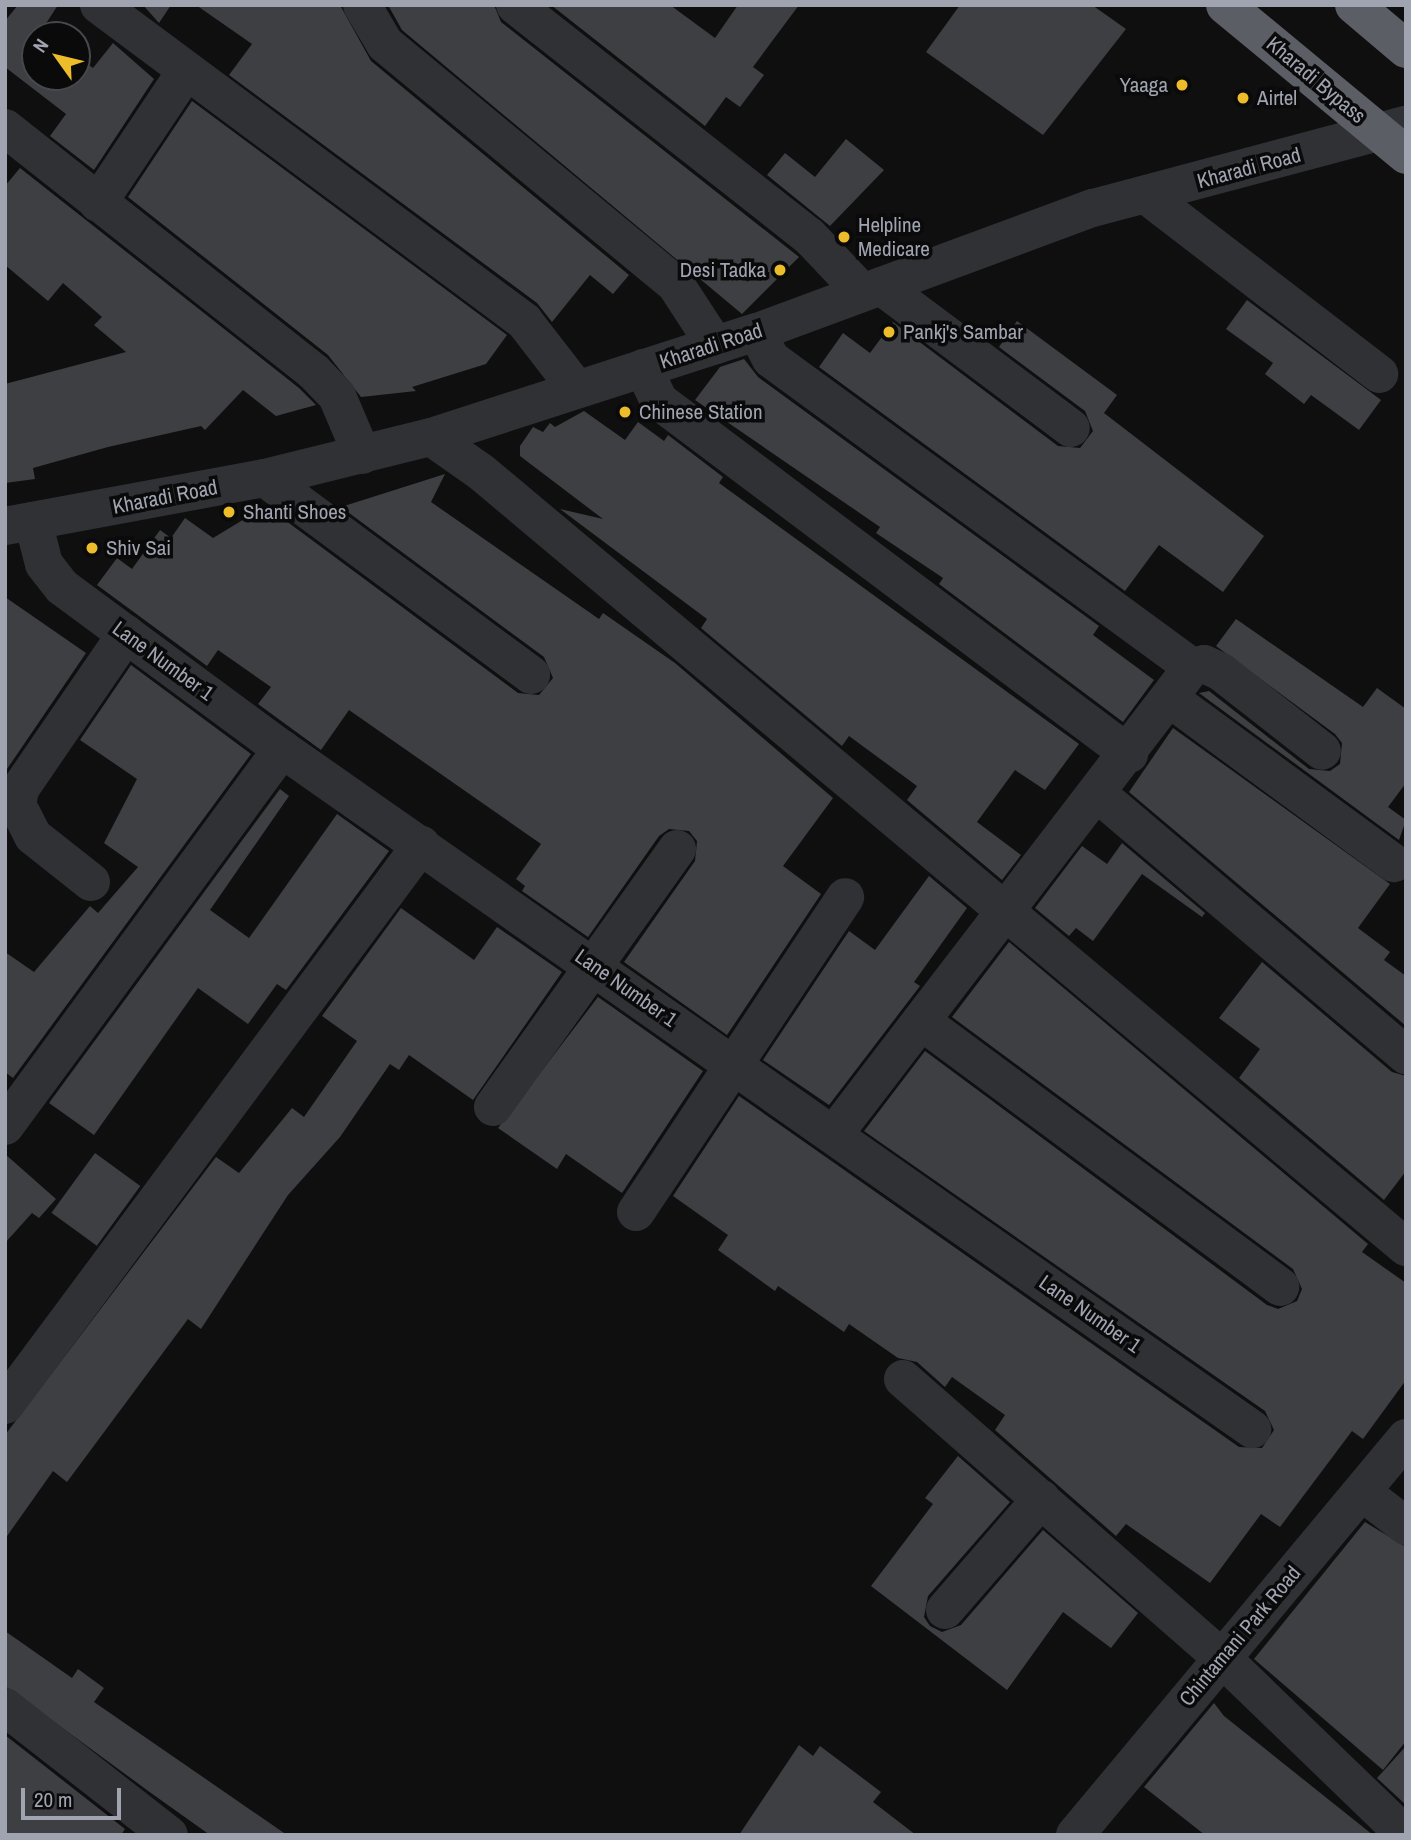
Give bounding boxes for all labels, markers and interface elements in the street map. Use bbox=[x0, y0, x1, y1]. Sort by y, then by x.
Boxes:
north arrow bbox=[21, 21, 91, 91]
street label: Kharadi Bypass bbox=[1261, 31, 1371, 129]
text: N bbox=[26, 33, 54, 57]
place label: Yaaga bbox=[1119, 72, 1168, 98]
marker: Yaaga bbox=[1174, 77, 1190, 93]
place label: Airtel bbox=[1257, 85, 1297, 111]
marker: Airtel bbox=[1235, 90, 1251, 106]
street label: Kharadi Road bbox=[1194, 142, 1304, 194]
place label: Helpline Medicare bbox=[858, 212, 930, 262]
marker: Helpline Medicare bbox=[836, 229, 852, 245]
place label: Desi Tadka bbox=[680, 257, 766, 283]
marker: Desi Tadka bbox=[772, 262, 788, 278]
street label: Kharadi Road bbox=[657, 318, 765, 374]
place label: Pankj's Sambar bbox=[903, 319, 1023, 345]
marker: Pankj's Sambar bbox=[881, 324, 897, 340]
place label: Chinese Station bbox=[639, 399, 763, 425]
marker: Chinese Station bbox=[617, 404, 633, 420]
street label: Kharadi Road bbox=[110, 474, 220, 520]
place label: Shanti Shoes bbox=[243, 499, 346, 525]
marker: Shanti Shoes bbox=[221, 504, 237, 520]
place label: Shiv Sai bbox=[106, 535, 171, 561]
marker: Shiv Sai bbox=[84, 540, 100, 556]
street label: Lane Number 1 bbox=[108, 616, 218, 706]
street label: Lane Number 1 bbox=[570, 944, 682, 1032]
street label: Lane Number 1 bbox=[1034, 1270, 1146, 1358]
street label: Chintamani Park Road bbox=[1174, 1561, 1306, 1711]
scale bar bbox=[24, 1773, 124, 1817]
text: 20 m bbox=[34, 1785, 72, 1814]

